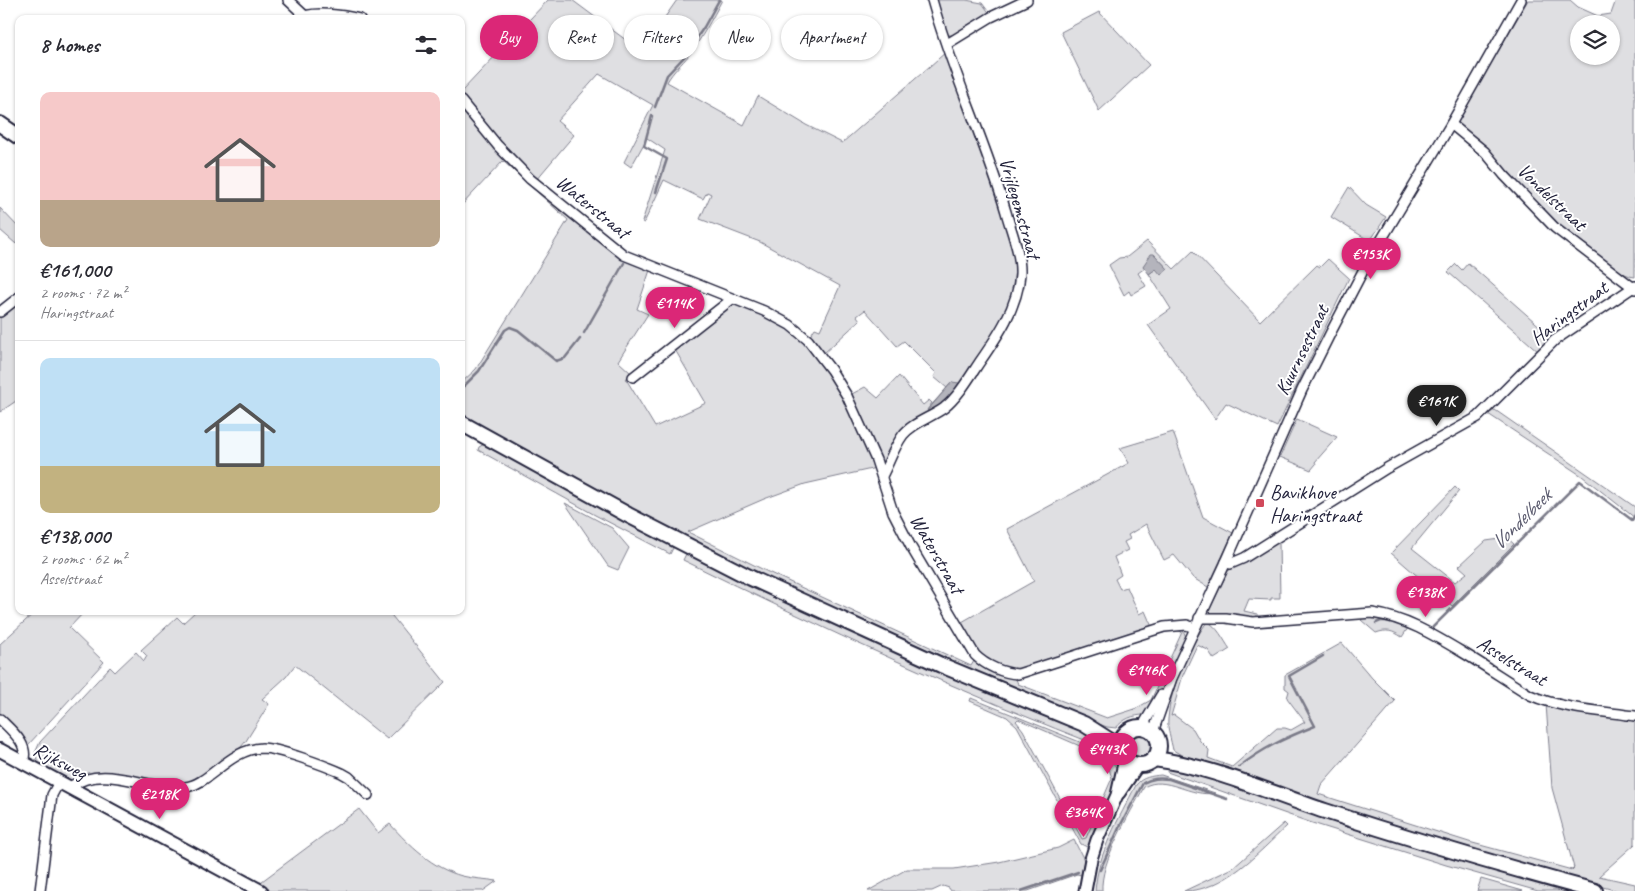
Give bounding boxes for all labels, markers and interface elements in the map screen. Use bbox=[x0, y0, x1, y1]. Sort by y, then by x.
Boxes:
chip: Buy bbox=[480, 15, 538, 60]
chip: Rent bbox=[548, 15, 614, 60]
chip: Filters bbox=[624, 15, 699, 60]
chip: New bbox=[709, 15, 771, 60]
chip: Apartment bbox=[781, 15, 883, 60]
map controls bbox=[1570, 15, 1620, 65]
button: layers bbox=[1570, 15, 1620, 65]
icon: filters bbox=[412, 31, 440, 59]
text: 8 homes bbox=[40, 32, 99, 58]
icon: home bbox=[195, 125, 285, 215]
street label: Vrijlegemstraat bbox=[994, 154, 1047, 265]
street label: Vondelstraat bbox=[1512, 158, 1594, 238]
street label: Waterstraat bbox=[551, 170, 638, 246]
pin: €153K bbox=[1336, 238, 1406, 280]
text: €153K bbox=[1353, 244, 1389, 264]
text: €161,000 bbox=[40, 257, 111, 283]
street label: Haringstraat bbox=[1525, 274, 1615, 350]
text: 2 rooms · 72 m² bbox=[40, 283, 126, 303]
pin: €114K bbox=[640, 286, 710, 329]
text: €114K bbox=[657, 293, 693, 313]
street label: Kuurnsestraat bbox=[1269, 299, 1336, 399]
text: Haringstraat bbox=[40, 303, 113, 323]
pin: €161K bbox=[1402, 384, 1472, 427]
icon: home bbox=[195, 390, 285, 480]
text: €161K bbox=[1418, 391, 1456, 411]
place label: Bavikhove Haringstraat bbox=[1270, 480, 1364, 528]
water label: Vondelbeek bbox=[1485, 481, 1559, 555]
marker: Bavikhove Haringstraat bbox=[1254, 497, 1266, 509]
street label: Waterstraat bbox=[904, 510, 971, 601]
text: €138,000 bbox=[40, 523, 110, 549]
text: 2 rooms · 62 m² bbox=[40, 549, 126, 569]
text: Asselstraat bbox=[40, 569, 101, 589]
pin: €138K bbox=[1391, 576, 1461, 618]
text: €138K bbox=[1408, 582, 1444, 602]
street label: Asselstraat bbox=[1473, 630, 1553, 693]
pin: €146K bbox=[1112, 654, 1182, 696]
text: €146K bbox=[1128, 660, 1166, 680]
pin: €443K bbox=[1073, 732, 1143, 775]
street label: Rijksweg bbox=[29, 737, 93, 786]
text: €443K bbox=[1090, 739, 1126, 759]
pin: €218K bbox=[125, 778, 195, 820]
text: €218K bbox=[142, 784, 178, 804]
pin: €364K bbox=[1049, 796, 1119, 838]
text: €364K bbox=[1065, 802, 1103, 822]

